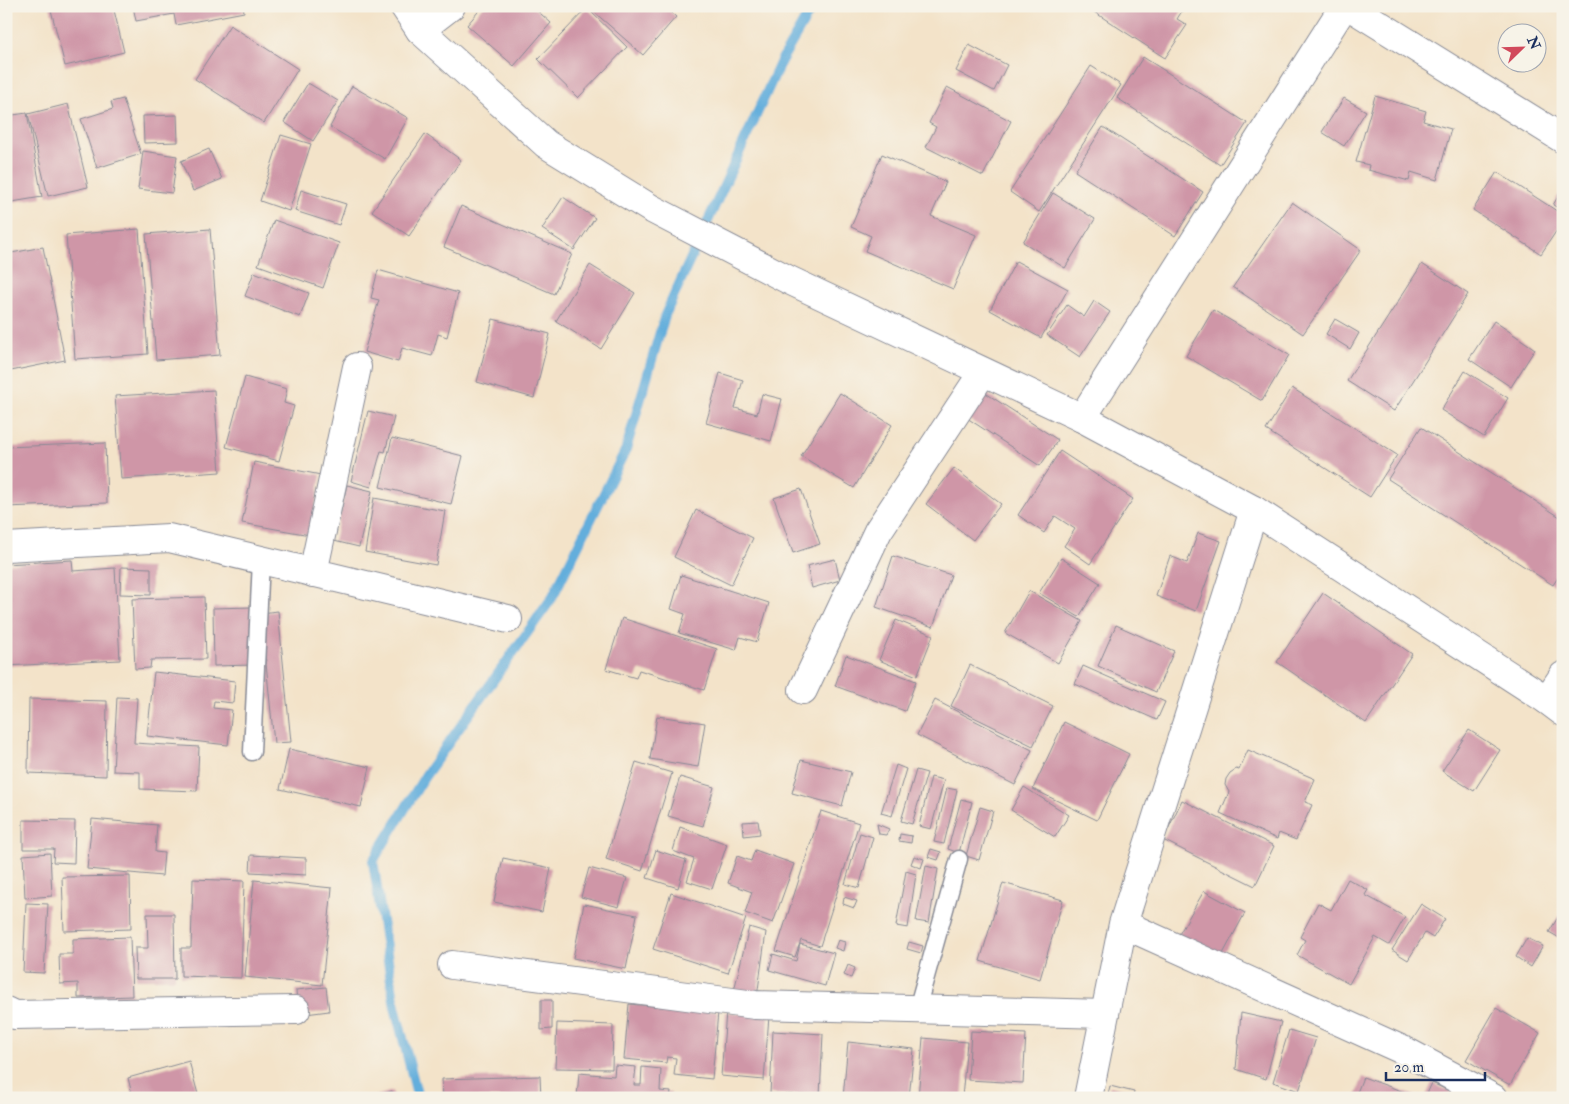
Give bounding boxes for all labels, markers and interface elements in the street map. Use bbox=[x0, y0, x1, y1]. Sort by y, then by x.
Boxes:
north arrow bbox=[1496, 22, 1546, 72]
text: N bbox=[1523, 33, 1544, 53]
scale bar bbox=[1386, 1049, 1485, 1081]
text: 20 m bbox=[1394, 1058, 1424, 1077]

